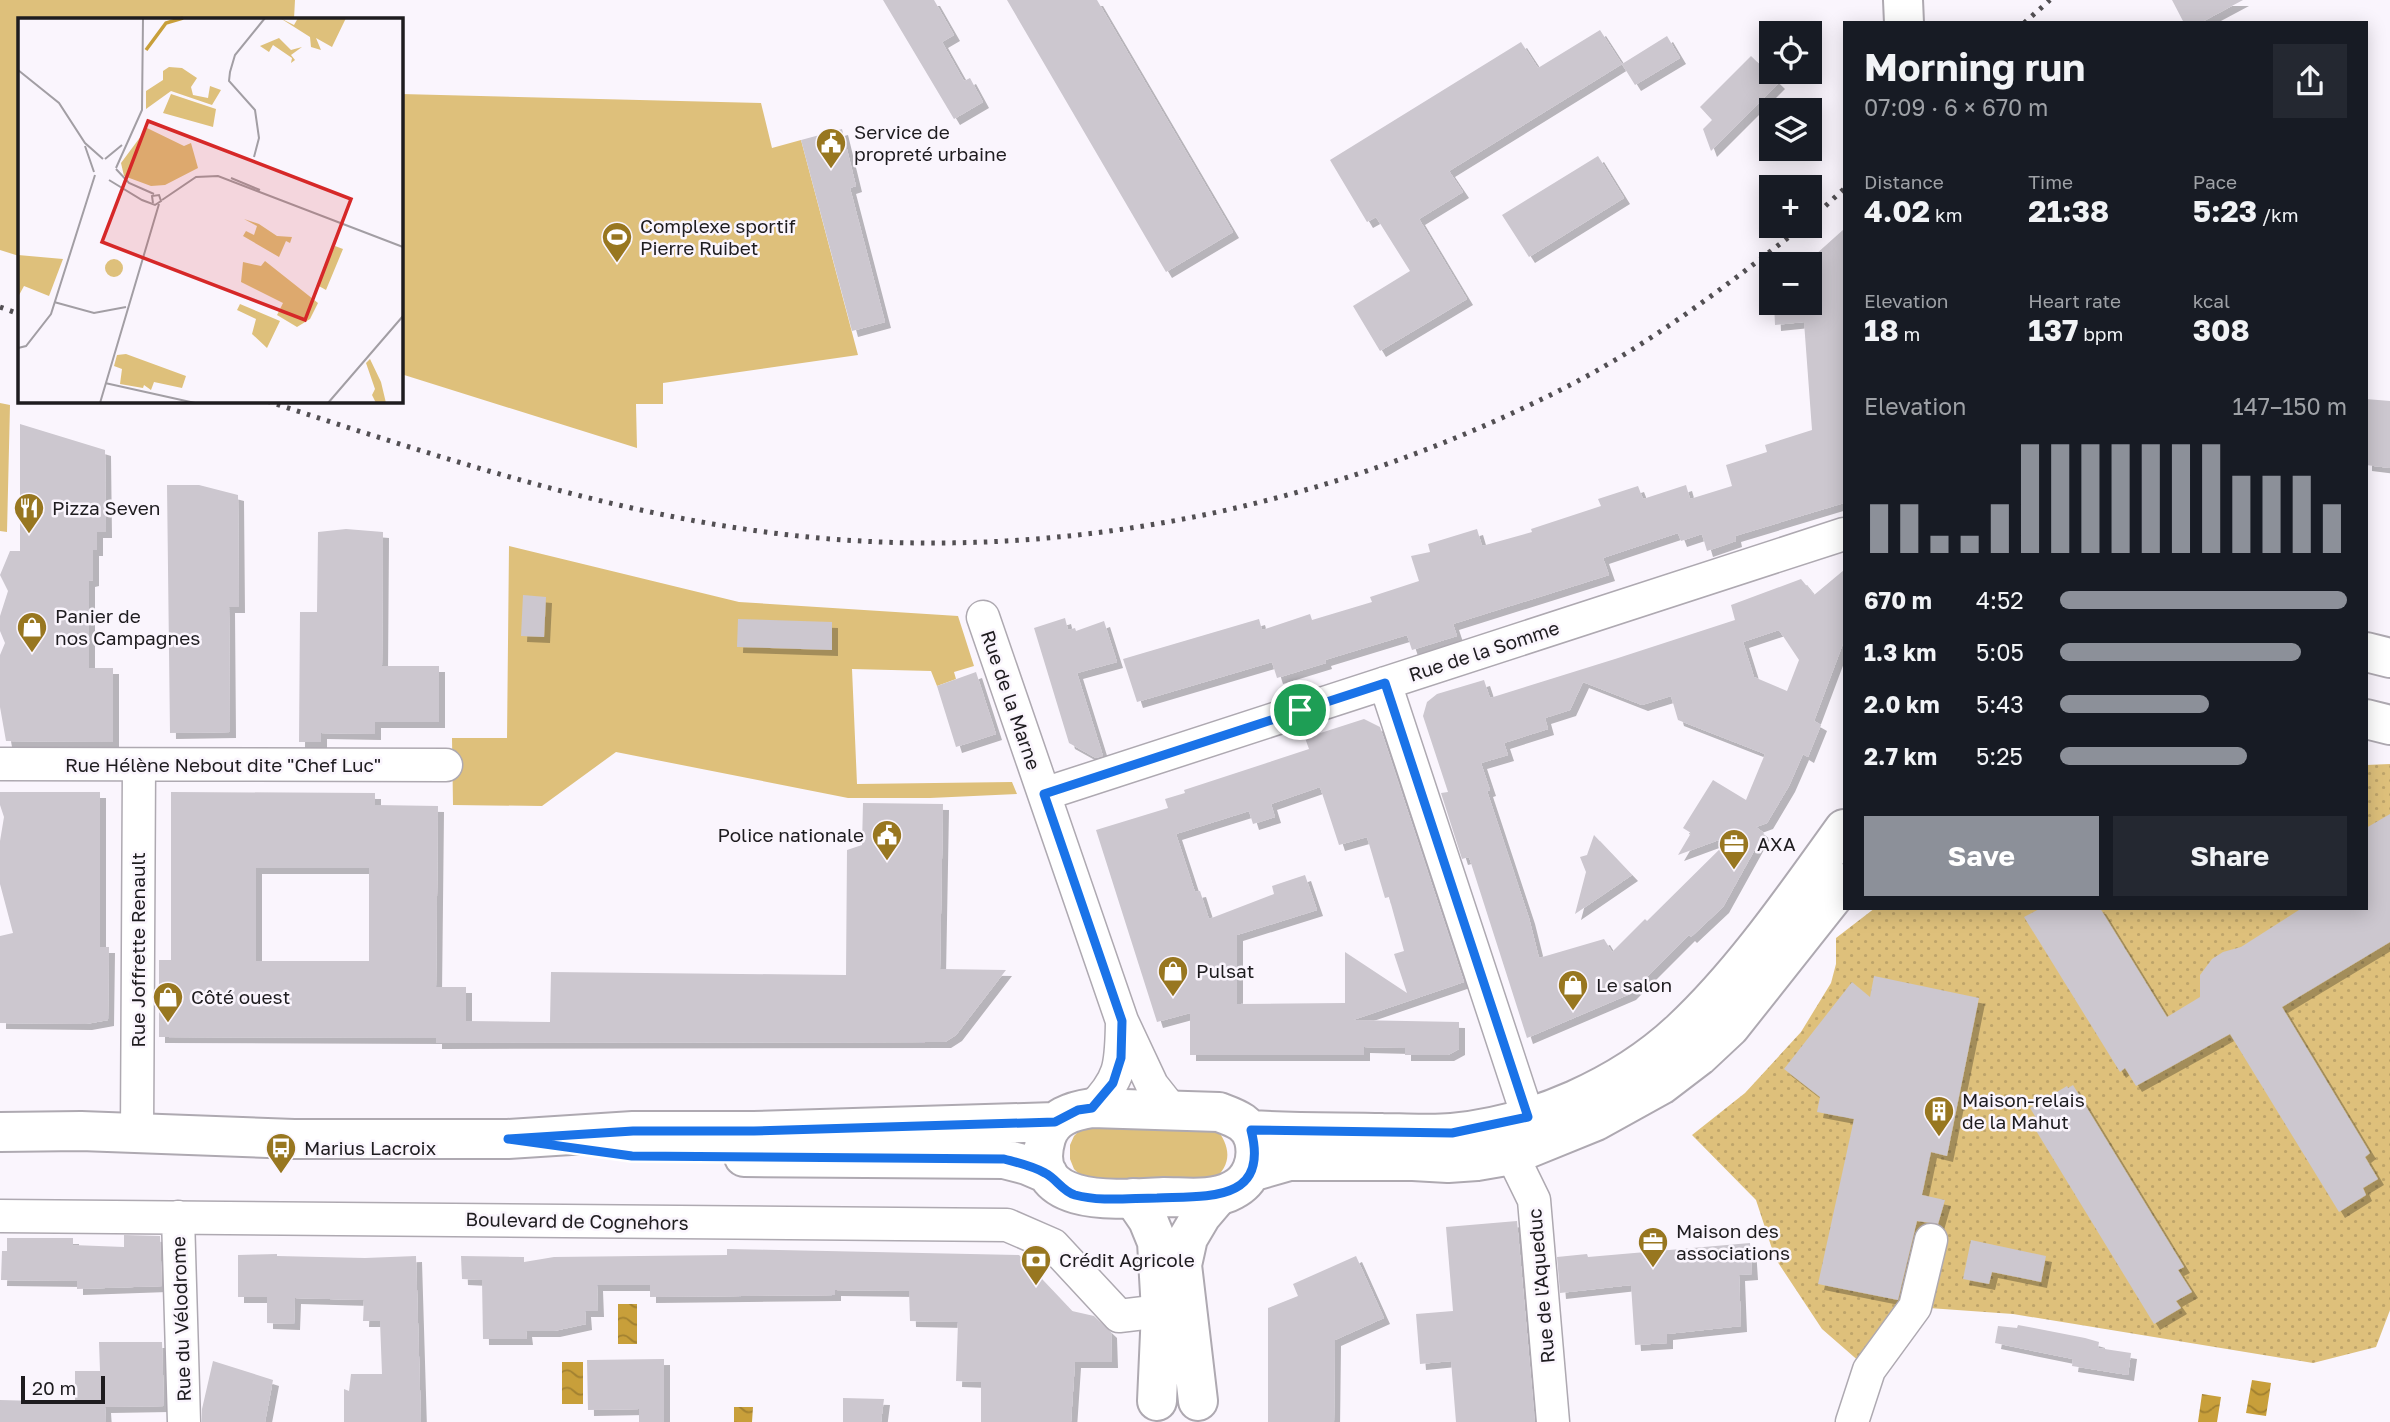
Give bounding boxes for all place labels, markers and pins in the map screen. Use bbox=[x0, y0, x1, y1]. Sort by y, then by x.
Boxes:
place label: Service de propreté urbaine bbox=[854, 120, 1007, 165]
public building icon: Service de propreté urbaine bbox=[814, 126, 848, 170]
place label: Complexe sportif Pierre Ruibet bbox=[640, 214, 796, 259]
sports icon: Complexe sportif Pierre Ruibet bbox=[600, 220, 634, 264]
restaurant icon: Pizza Seven bbox=[12, 491, 46, 535]
place label: Pizza Seven bbox=[52, 496, 160, 519]
place label: Panier de nos Campagnes bbox=[55, 604, 200, 649]
shop icon: Panier de nos Campagnes bbox=[15, 610, 49, 654]
pin bbox=[1270, 680, 1330, 740]
public building icon: Police nationale bbox=[870, 818, 904, 862]
place label: Police nationale bbox=[717, 823, 864, 846]
office icon: AXA bbox=[1717, 827, 1751, 871]
place label: AXA bbox=[1757, 832, 1796, 855]
shop icon: Pulsat bbox=[1156, 954, 1190, 998]
place label: Pulsat bbox=[1196, 959, 1254, 982]
shop icon: Le salon bbox=[1556, 968, 1590, 1012]
place label: Le salon bbox=[1596, 973, 1672, 996]
shop icon: Côté ouest bbox=[151, 980, 185, 1024]
place label: Côté ouest bbox=[191, 985, 290, 1008]
place label: Maison-relais de la Mahut bbox=[1962, 1088, 2085, 1133]
building icon: Maison-relais de la Mahut bbox=[1922, 1094, 1956, 1138]
bus stop icon: Marius Lacroix bbox=[264, 1131, 298, 1175]
place label: Marius Lacroix bbox=[304, 1136, 436, 1159]
place label: Maison des associations bbox=[1676, 1219, 1790, 1264]
office icon: Maison des associations bbox=[1636, 1225, 1670, 1269]
bank icon: Crédit Agricole bbox=[1019, 1243, 1053, 1287]
place label: Crédit Agricole bbox=[1059, 1248, 1195, 1271]

